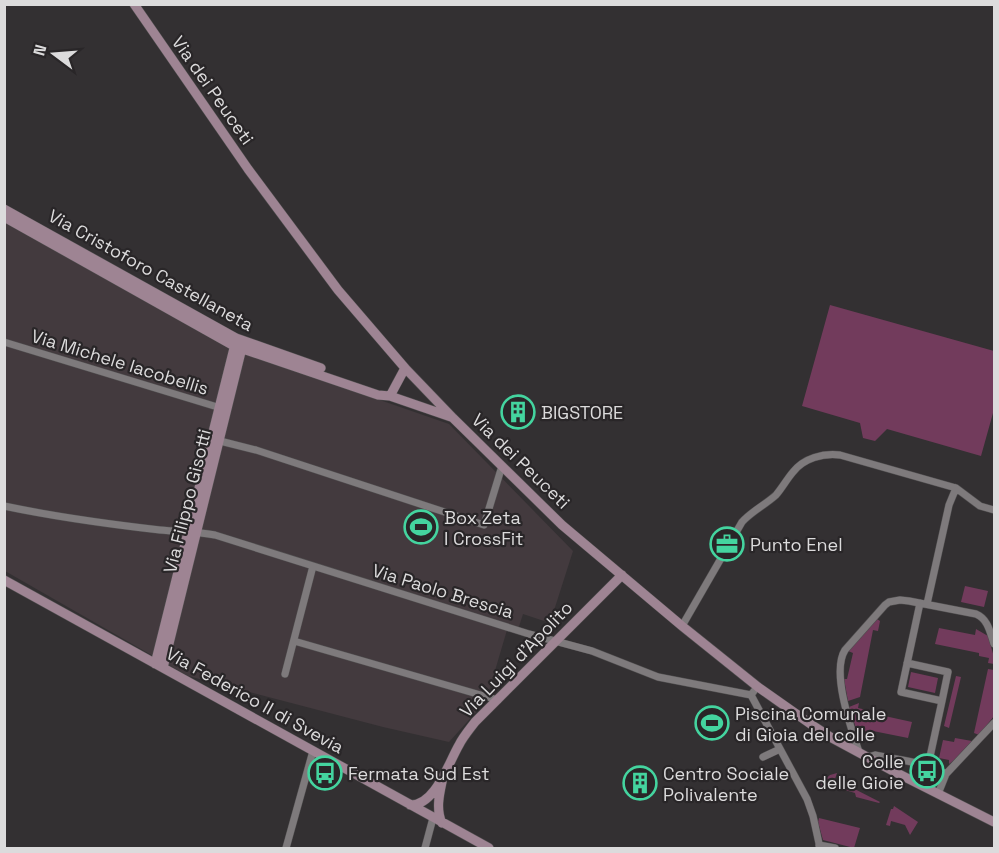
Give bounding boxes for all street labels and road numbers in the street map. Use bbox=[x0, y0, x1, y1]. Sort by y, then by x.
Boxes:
street label: Via dei Peuceti bbox=[167, 31, 259, 149]
street label: Via Cristoforo Castellaneta bbox=[44, 204, 258, 336]
street label: Via Michele Iacobellis bbox=[29, 324, 211, 400]
street label: Via dei Peuceti bbox=[467, 408, 575, 514]
street label: Via Filippo Gisotti bbox=[158, 427, 216, 575]
street label: Via Paolo Brescia bbox=[370, 559, 516, 623]
street label: Via Luigi d'Apolito bbox=[455, 596, 577, 722]
street label: Via Federico II di Svevia bbox=[162, 641, 348, 759]

